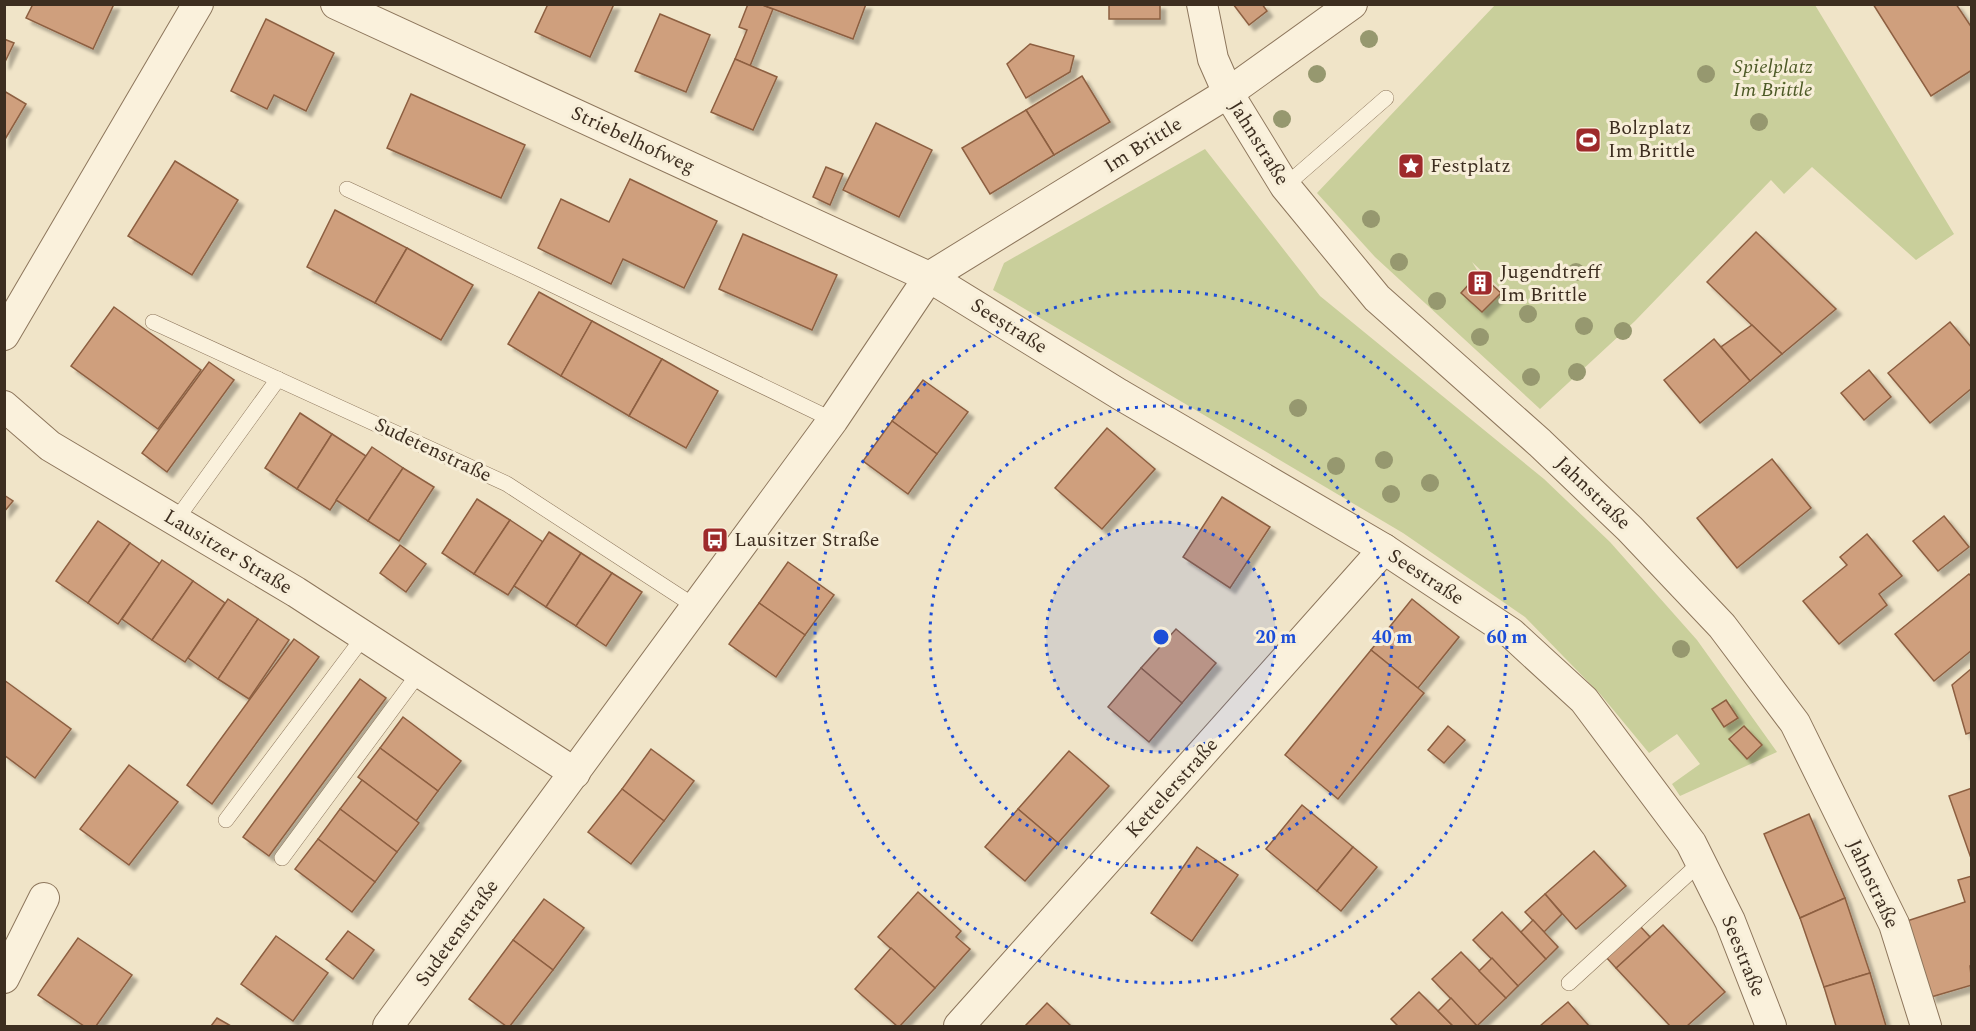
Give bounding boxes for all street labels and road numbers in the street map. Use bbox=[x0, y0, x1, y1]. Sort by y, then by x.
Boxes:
street label: Jahnstraße bbox=[1221, 95, 1297, 191]
street label: Striebelhofweg bbox=[566, 98, 700, 182]
street label: Im Brittle bbox=[1098, 109, 1188, 181]
street label: Seestraße bbox=[965, 291, 1053, 361]
street label: Sudetenstraße bbox=[369, 410, 497, 490]
street label: Jahnstraße bbox=[1548, 449, 1638, 537]
street label: Lausitzer Straße bbox=[158, 502, 298, 602]
street label: Seestraße bbox=[1382, 541, 1470, 613]
street label: Kettelerstraße bbox=[1119, 731, 1225, 845]
street label: Jahnstraße bbox=[1839, 834, 1907, 934]
street label: Sudetenstraße bbox=[408, 873, 506, 993]
street label: Seestraße bbox=[1713, 911, 1773, 1001]

